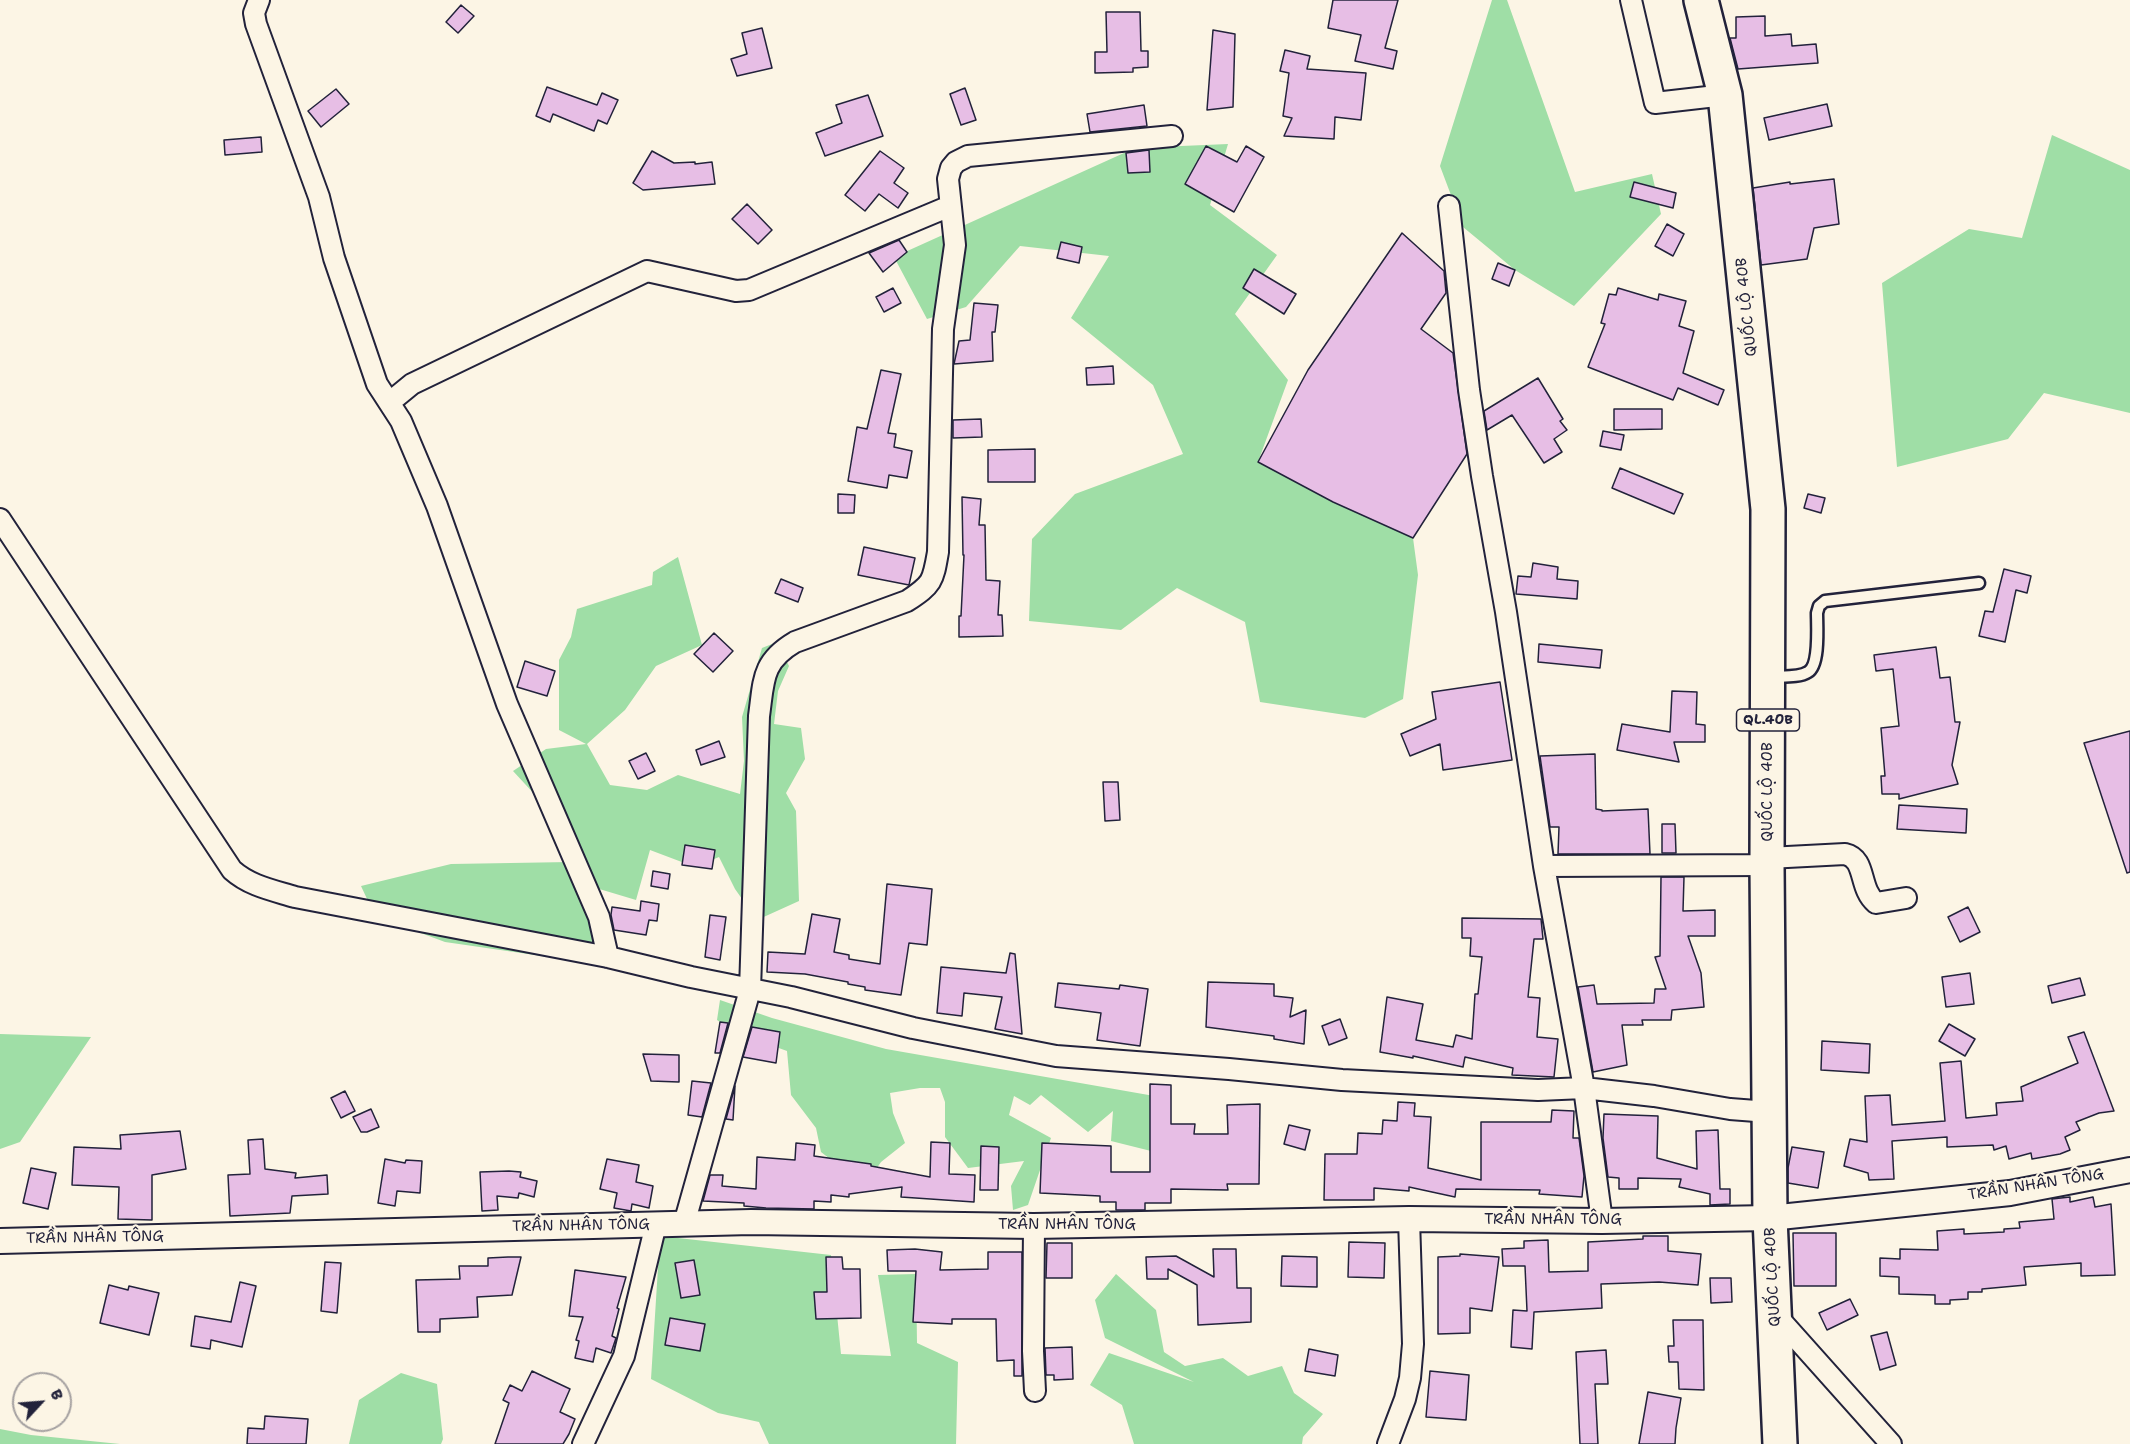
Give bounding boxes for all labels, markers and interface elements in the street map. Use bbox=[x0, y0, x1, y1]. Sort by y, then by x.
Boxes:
street label: QUỐC LỘ 40B bbox=[1733, 257, 1761, 357]
road number: QL.40B bbox=[1736, 709, 1800, 731]
street label: QUỐC LỘ 40B bbox=[1759, 742, 1777, 842]
street label: TRẦN NHÂN TÔNG bbox=[1967, 1165, 2105, 1205]
street label: TRẦN NHÂN TÔNG bbox=[1484, 1211, 1622, 1229]
street label: TRẦN NHÂN TÔNG bbox=[512, 1216, 650, 1236]
street label: TRẦN NHÂN TÔNG bbox=[998, 1216, 1136, 1234]
street label: QUỐC LỘ 40B bbox=[1761, 1227, 1785, 1327]
street label: TRẦN NHÂN TÔNG bbox=[26, 1228, 164, 1248]
north arrow bbox=[12, 1372, 72, 1432]
text: B bbox=[45, 1386, 68, 1404]

